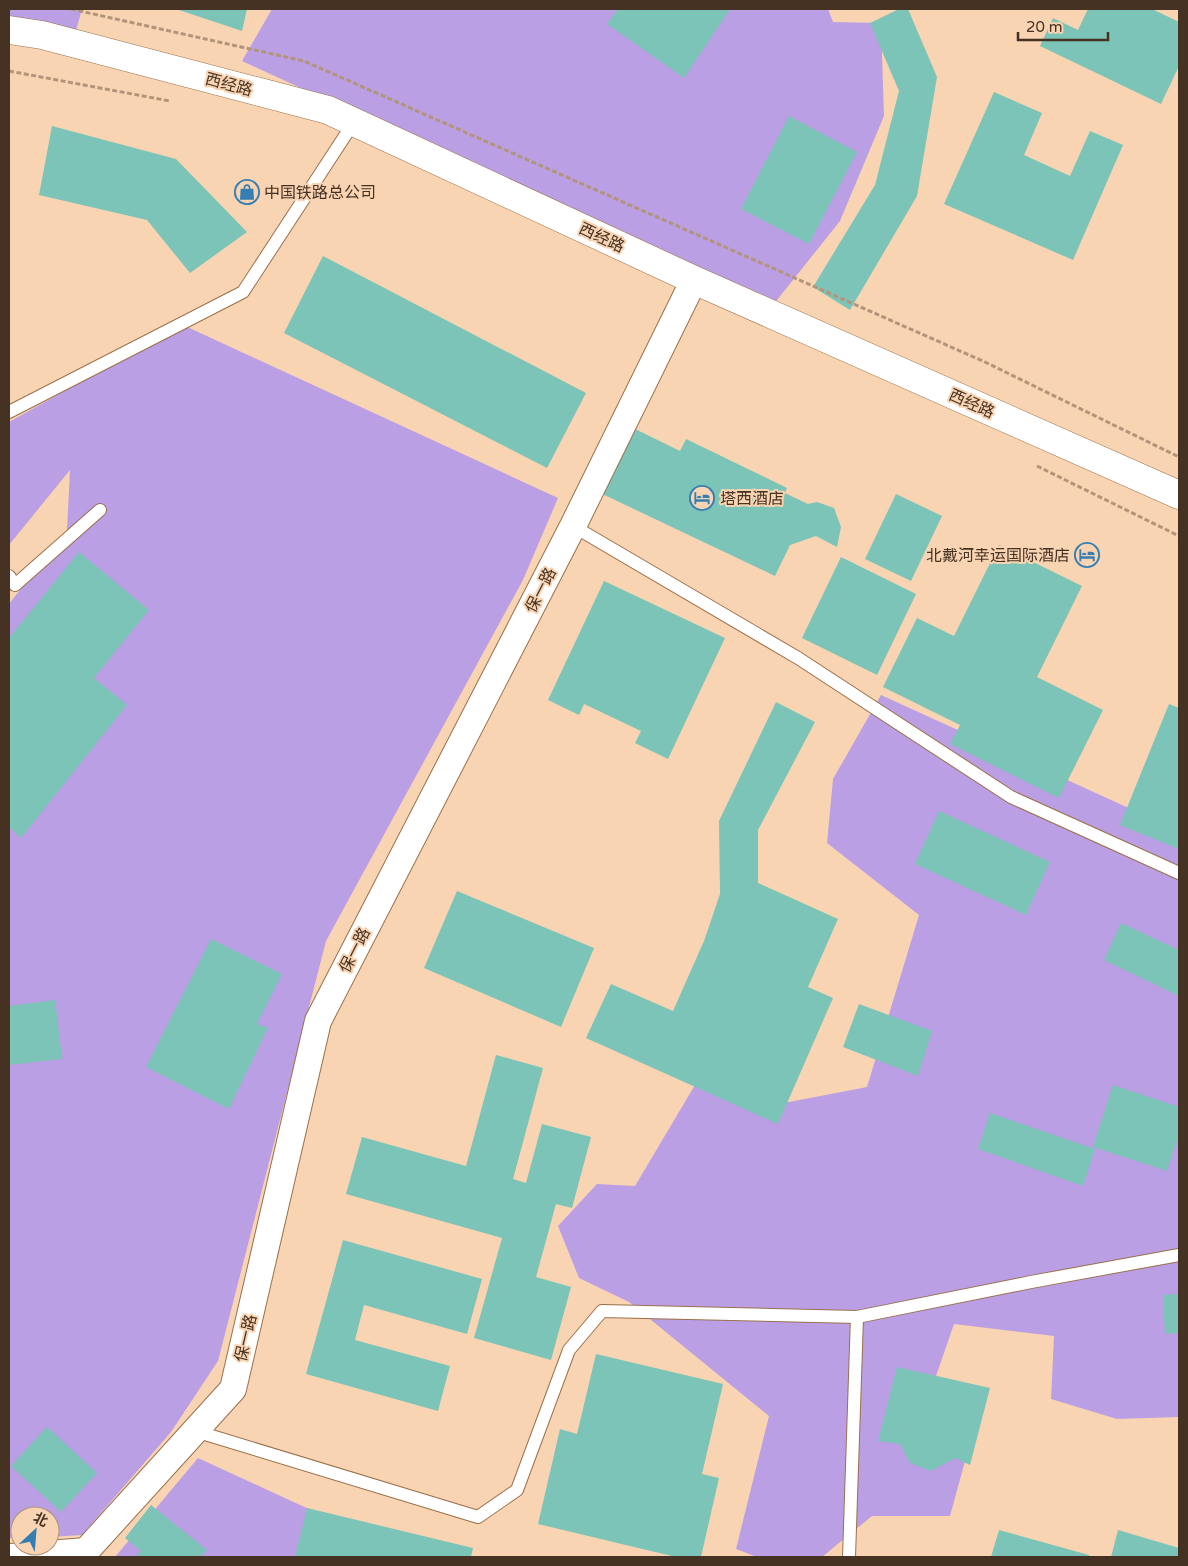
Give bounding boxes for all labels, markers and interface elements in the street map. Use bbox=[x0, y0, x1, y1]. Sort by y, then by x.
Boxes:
scale bar bbox=[1018, 10, 1108, 42]
text: 20 m bbox=[1026, 18, 1063, 36]
street label: 西经路 bbox=[203, 69, 255, 101]
shop icon: 中国铁路总公司 bbox=[234, 179, 260, 205]
place label: 中国铁路总公司 bbox=[264, 183, 376, 203]
street label: 西经路 bbox=[576, 219, 628, 257]
street label: 西经路 bbox=[946, 385, 998, 423]
hotel icon: 塔西酒店 bbox=[689, 485, 715, 511]
place label: 塔西酒店 bbox=[720, 489, 784, 509]
hotel icon: 北戴河幸运国际酒店 bbox=[1074, 542, 1100, 568]
place label: 北戴河幸运国际酒店 bbox=[926, 546, 1070, 566]
street label: 保一路 bbox=[521, 565, 561, 616]
street label: 保一路 bbox=[335, 925, 375, 976]
street label: 保一路 bbox=[231, 1313, 261, 1364]
north arrow bbox=[10, 1506, 60, 1556]
text: 北 bbox=[30, 1509, 50, 1530]

